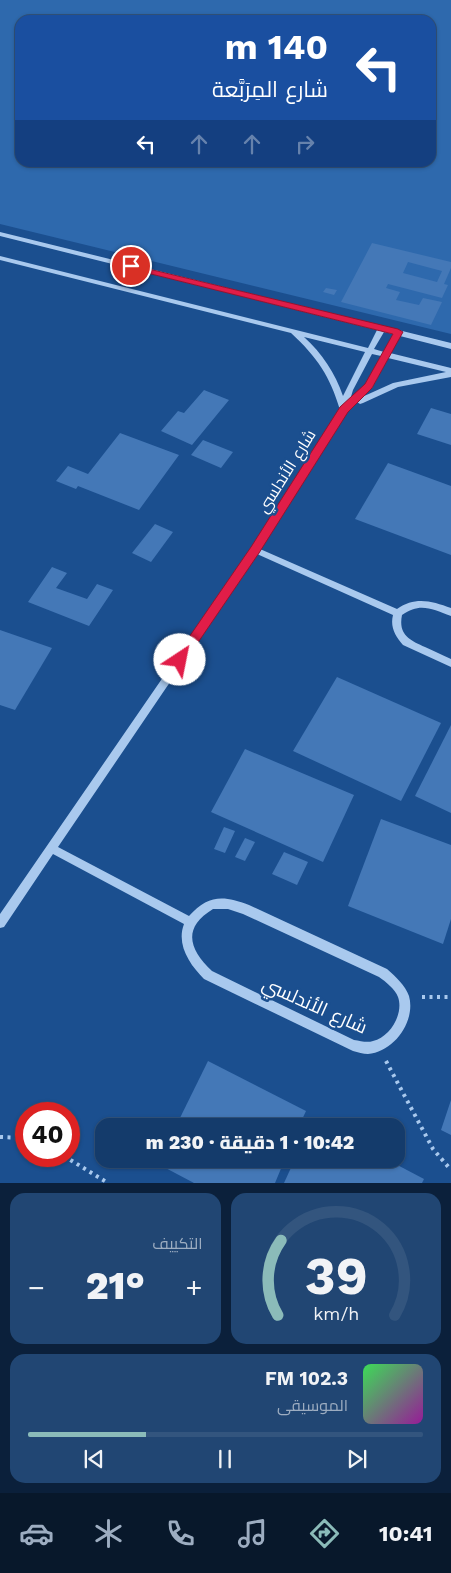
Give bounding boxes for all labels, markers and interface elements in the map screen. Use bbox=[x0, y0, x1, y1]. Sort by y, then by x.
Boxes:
text: 140 m bbox=[225, 26, 328, 68]
icon: left bbox=[346, 35, 411, 100]
text: شارع المِرَبَّعة bbox=[212, 77, 328, 102]
icon: left bbox=[132, 130, 160, 158]
icon: ahead bbox=[185, 130, 213, 158]
icon: ahead bbox=[238, 130, 266, 158]
icon: right bbox=[291, 130, 319, 158]
pin bbox=[110, 245, 152, 287]
icon: arrive bbox=[117, 252, 145, 280]
street label: شارع الأندلسي bbox=[253, 426, 322, 518]
position arrow bbox=[153, 633, 205, 685]
street label: شارع الأندلسي bbox=[258, 972, 371, 1042]
speed limit sign: 40 bbox=[15, 1102, 80, 1167]
text: 10:42 · 1 دقيقة · 230 m bbox=[146, 1131, 354, 1154]
text: التكييف bbox=[152, 1234, 203, 1253]
text: 39 bbox=[304, 1246, 367, 1307]
text: 21° bbox=[86, 1264, 145, 1308]
text: − bbox=[28, 1271, 45, 1304]
text: + bbox=[186, 1271, 203, 1304]
text: km/h bbox=[313, 1303, 359, 1324]
text: 102.3 FM bbox=[265, 1367, 348, 1390]
text: الموسيقى bbox=[277, 1396, 348, 1415]
icon: previous bbox=[80, 1445, 108, 1473]
icon: pause bbox=[211, 1445, 239, 1473]
icon: next bbox=[343, 1445, 371, 1473]
icon: car bbox=[19, 1516, 54, 1551]
icon: climate bbox=[91, 1516, 126, 1551]
icon: phone bbox=[163, 1516, 198, 1551]
icon: music bbox=[235, 1516, 270, 1551]
icon: directions bbox=[307, 1516, 342, 1551]
text: 10:41 bbox=[379, 1521, 432, 1546]

